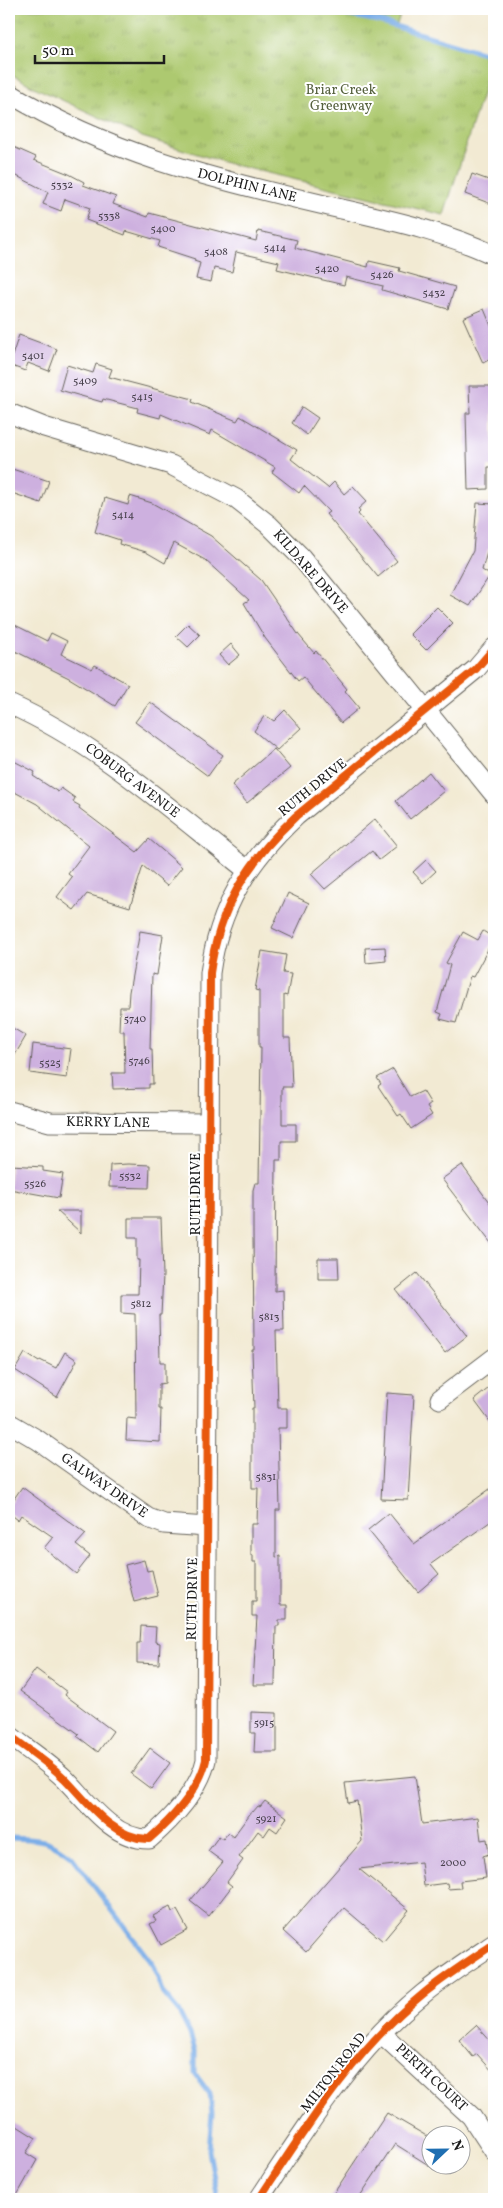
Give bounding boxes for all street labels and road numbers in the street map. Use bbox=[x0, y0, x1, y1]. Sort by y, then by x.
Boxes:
street label: DOLPHIN LANE bbox=[195, 164, 299, 208]
street label: KILDARE DRIVE bbox=[268, 526, 352, 618]
street label: COBURG AVENUE bbox=[81, 739, 183, 823]
street label: RUTH DRIVE bbox=[275, 755, 351, 821]
street label: KERRY LANE bbox=[66, 1113, 150, 1133]
street label: RUTH DRIVE bbox=[187, 1153, 206, 1235]
street label: GALWAY DRIVE bbox=[57, 1449, 151, 1523]
street label: RUTH DRIVE bbox=[183, 1557, 203, 1641]
street label: MILTON ROAD bbox=[297, 2029, 371, 2117]
street label: PERTH COURT bbox=[391, 2040, 471, 2116]

